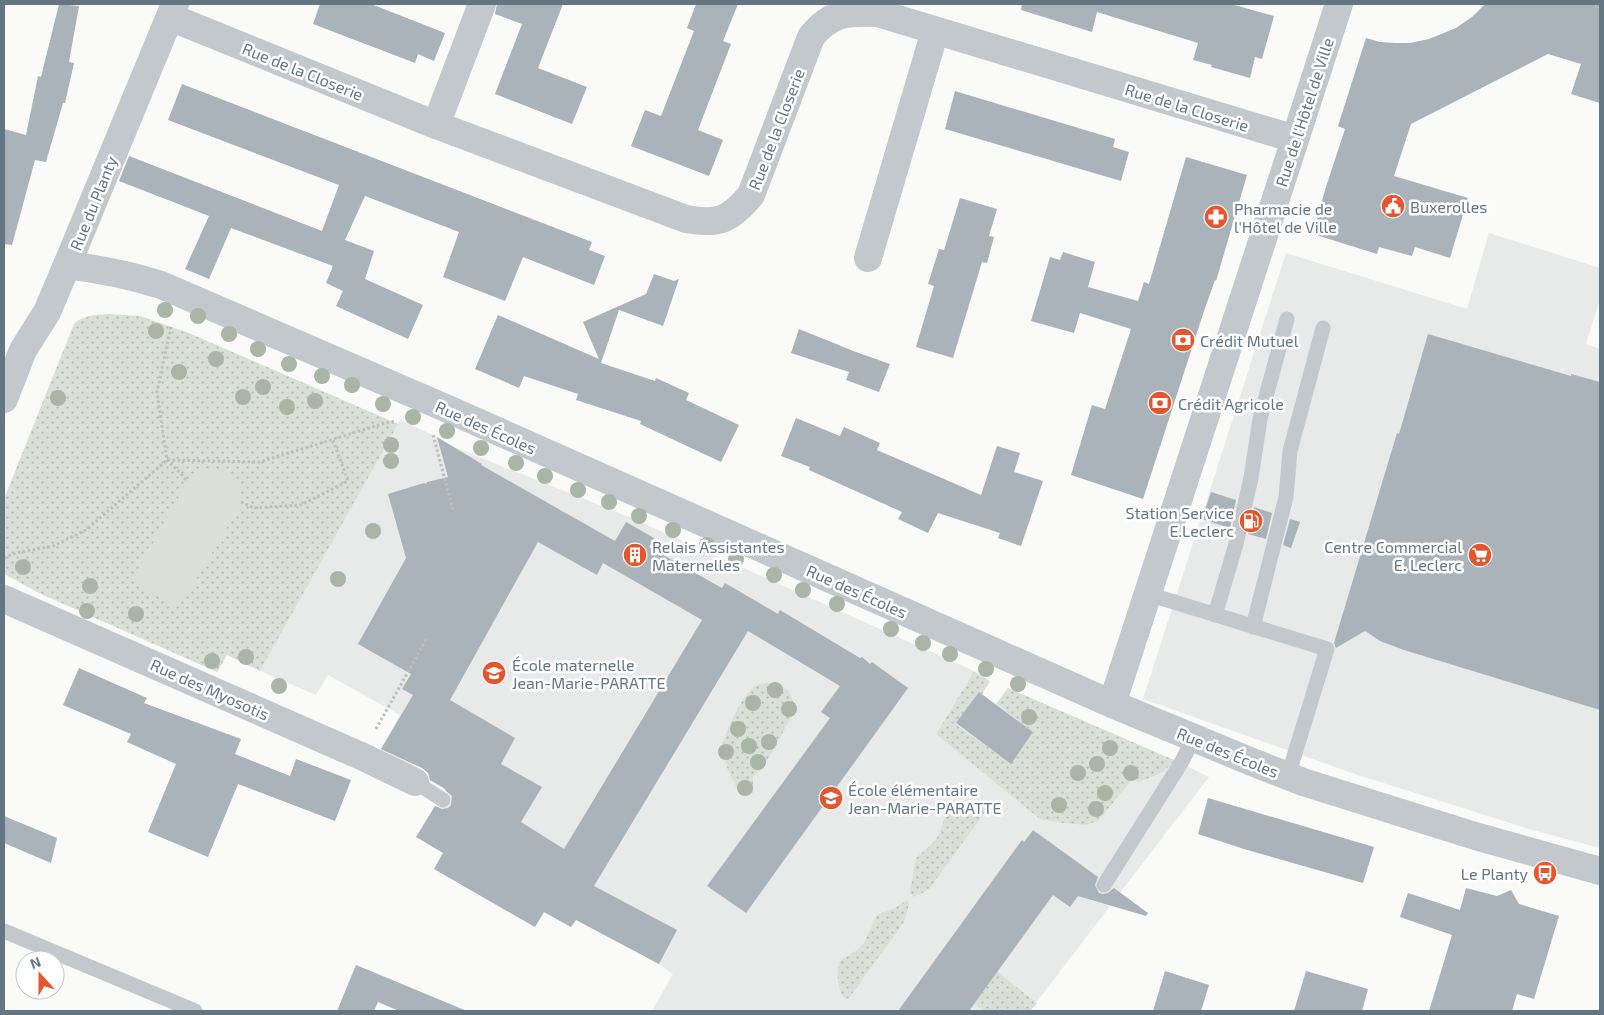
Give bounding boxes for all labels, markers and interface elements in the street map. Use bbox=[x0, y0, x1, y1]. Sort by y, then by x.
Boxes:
street label: Rue de l'Hôtel de Ville bbox=[1271, 35, 1337, 189]
street label: Rue de la Closerie bbox=[240, 38, 366, 104]
street label: Rue de la Closerie bbox=[744, 66, 808, 192]
street label: Rue de la Closerie bbox=[1123, 79, 1251, 135]
street label: Rue du Planty bbox=[65, 153, 121, 253]
public building icon: Buxerolles bbox=[1380, 193, 1406, 219]
place label: Buxerolles bbox=[1410, 197, 1487, 216]
place label: Pharmacie de l'Hôtel de Ville bbox=[1234, 199, 1337, 236]
pharmacy icon: Pharmacie de l'Hôtel de Ville bbox=[1203, 204, 1229, 230]
bank icon: Crédit Mutuel bbox=[1170, 327, 1196, 353]
place label: Crédit Mutuel bbox=[1200, 331, 1299, 350]
bank icon: Crédit Agricole bbox=[1147, 390, 1173, 416]
place label: Crédit Agricole bbox=[1178, 394, 1284, 413]
street label: Rue des Écoles bbox=[433, 396, 539, 458]
place label: Station Service E.Leclerc bbox=[1126, 503, 1234, 540]
fuel station icon: Station Service E.Leclerc bbox=[1238, 508, 1264, 534]
place label: Relais Assistantes Maternelles bbox=[652, 537, 785, 574]
place label: Centre Commercial E. Leclerc bbox=[1324, 537, 1462, 574]
building icon: Relais Assistantes Maternelles bbox=[622, 542, 648, 568]
supermarket icon: Centre Commercial E. Leclerc bbox=[1467, 542, 1493, 568]
street label: Rue des Écoles bbox=[804, 560, 910, 622]
street label: Rue des Myosotis bbox=[148, 654, 272, 724]
place label: École maternelle Jean-Marie-PARATTE bbox=[512, 655, 666, 692]
school or university icon: École maternelle Jean-Marie-PARATTE bbox=[481, 660, 507, 686]
street label: Rue des Écoles bbox=[1174, 723, 1282, 781]
place label: École élémentaire Jean-Marie-PARATTE bbox=[848, 780, 1002, 817]
school or university icon: École élémentaire Jean-Marie-PARATTE bbox=[818, 785, 844, 811]
bus stop icon: Le Planty bbox=[1532, 860, 1558, 886]
place label: Le Planty bbox=[1461, 864, 1529, 883]
north arrow bbox=[15, 950, 65, 1000]
text: N bbox=[27, 953, 43, 972]

